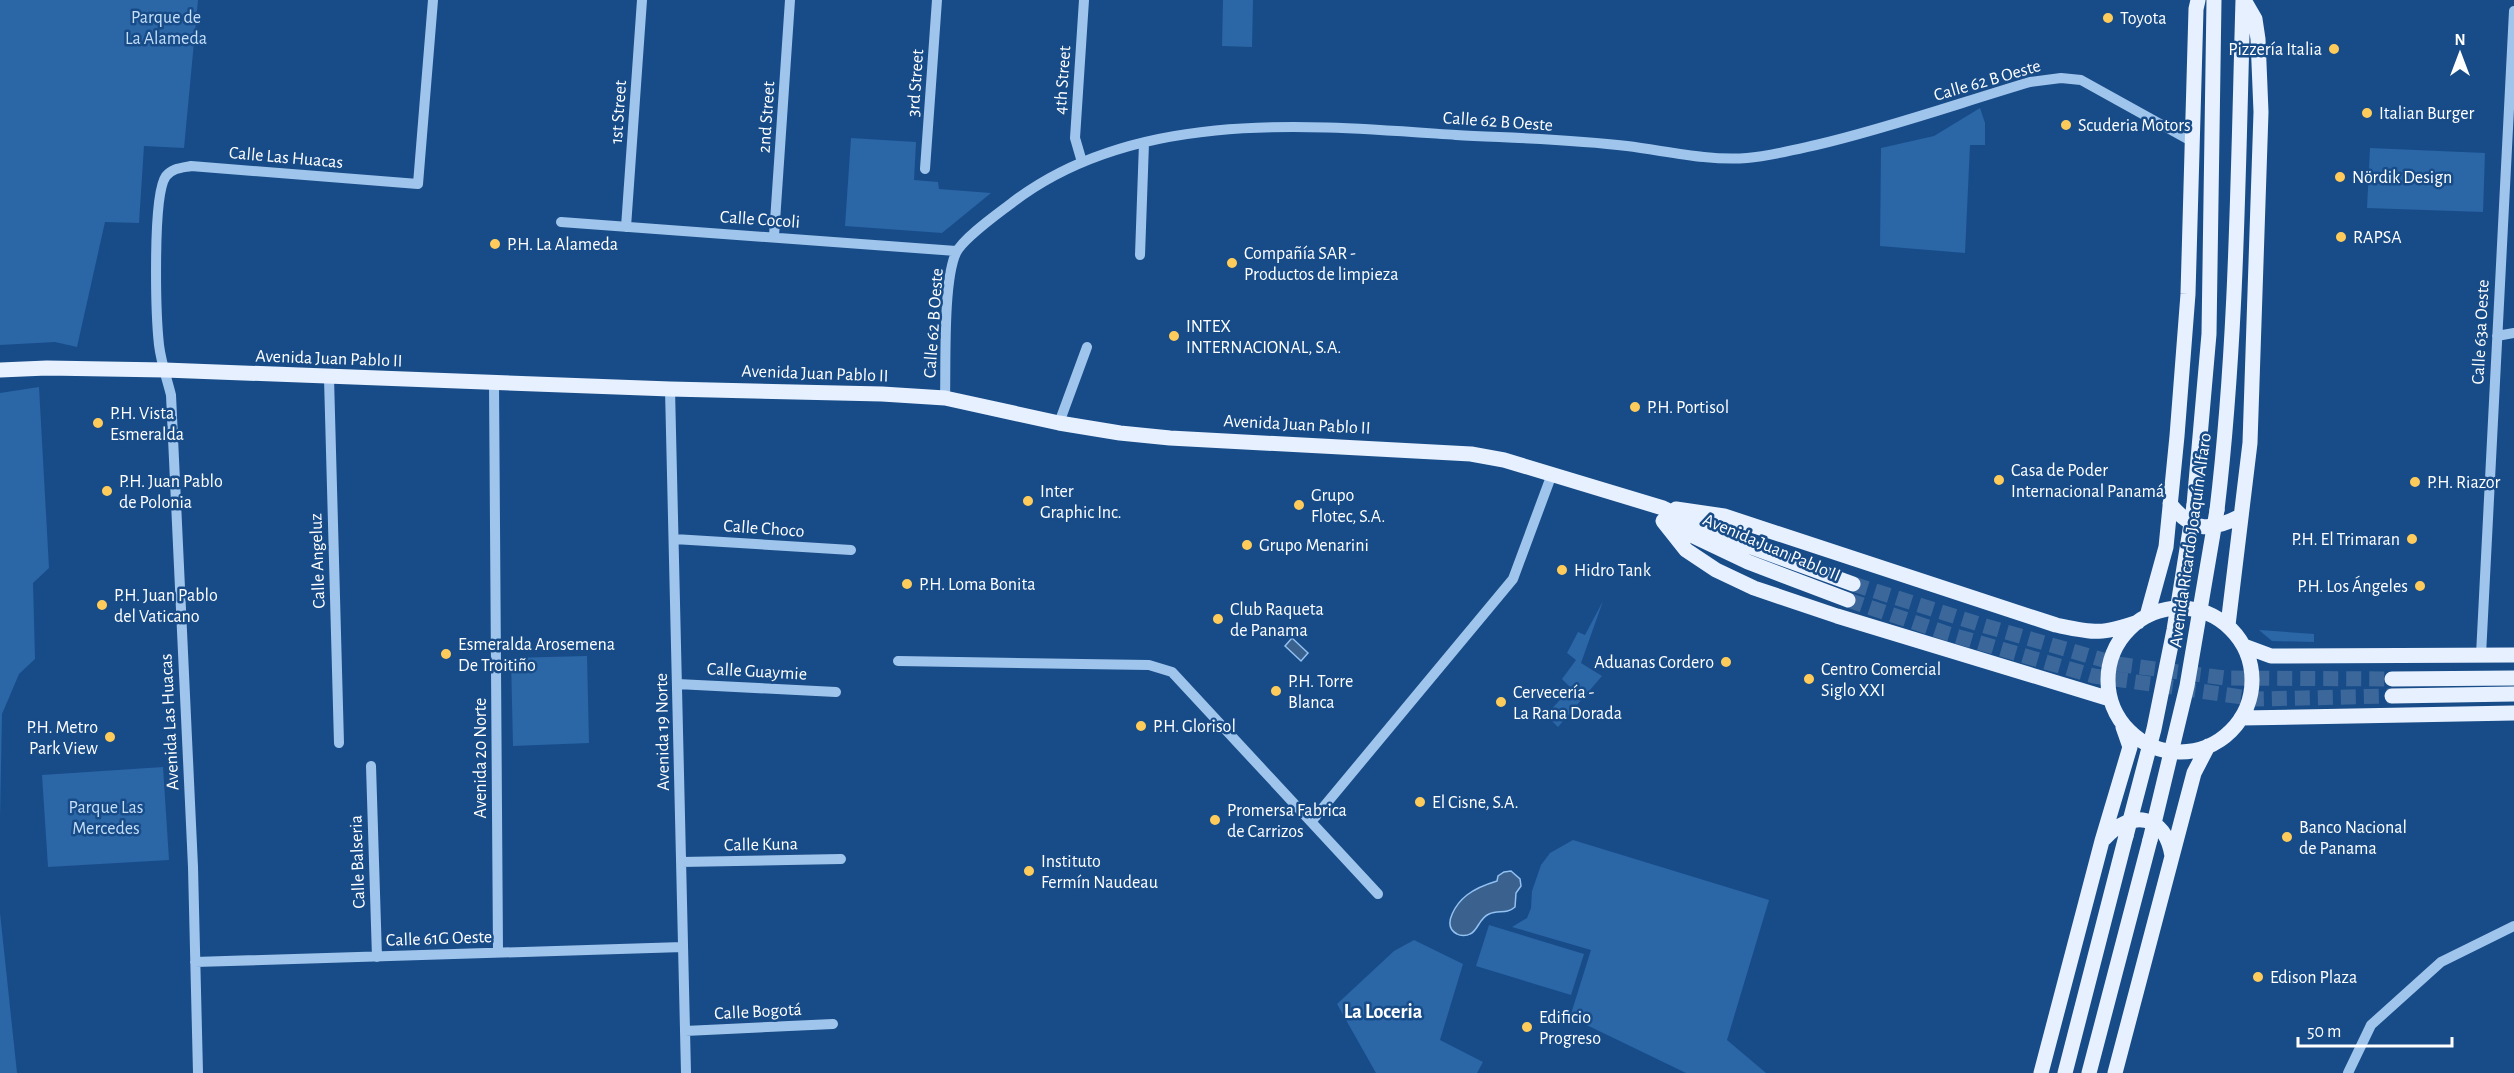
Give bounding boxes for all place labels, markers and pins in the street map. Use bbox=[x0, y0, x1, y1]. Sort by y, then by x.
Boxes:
place label: Toyota bbox=[2120, 10, 2167, 28]
marker: Toyota bbox=[2101, 11, 2115, 25]
place label: Pizzería Italia bbox=[2228, 41, 2322, 59]
marker: Pizzería Italia bbox=[2327, 42, 2341, 56]
place label: Italian Burger bbox=[2379, 105, 2474, 123]
marker: Italian Burger bbox=[2360, 106, 2374, 120]
place label: Scuderia Motors bbox=[2078, 117, 2191, 135]
marker: Scuderia Motors bbox=[2059, 118, 2073, 132]
place label: Nördik Design bbox=[2352, 169, 2452, 187]
marker: Nördik Design bbox=[2333, 170, 2347, 184]
place label: RAPSA bbox=[2353, 229, 2402, 247]
marker: RAPSA bbox=[2334, 230, 2348, 244]
place label: P.H. La Alameda bbox=[507, 236, 618, 254]
marker: P.H. La Alameda bbox=[488, 237, 502, 251]
place label: Compañía SAR - Productos de limpieza bbox=[1244, 245, 1398, 284]
marker: Compañía SAR - Productos de limpieza bbox=[1225, 256, 1239, 270]
place label: INTEX INTERNACIONAL, S.A. bbox=[1186, 318, 1341, 357]
marker: INTEX INTERNACIONAL, S.A. bbox=[1167, 329, 1181, 343]
place label: P.H. Portisol bbox=[1647, 399, 1729, 417]
marker: P.H. Portisol bbox=[1628, 400, 1642, 414]
place label: P.H. Vista Esmeralda bbox=[110, 405, 184, 444]
marker: P.H. Vista Esmeralda bbox=[91, 416, 105, 430]
place label: Casa de Poder Internacional Panamá bbox=[2011, 462, 2164, 501]
place label: P.H. Juan Pablo de Polonia bbox=[119, 473, 223, 512]
marker: Casa de Poder Internacional Panamá bbox=[1992, 473, 2006, 487]
place label: P.H. Riazor bbox=[2427, 474, 2501, 492]
marker: P.H. Riazor bbox=[2408, 475, 2422, 489]
place label: Inter Graphic Inc. bbox=[1040, 483, 1122, 522]
marker: P.H. Juan Pablo de Polonia bbox=[100, 484, 114, 498]
place label: Grupo Flotec, S.A. bbox=[1311, 487, 1385, 526]
marker: Inter Graphic Inc. bbox=[1021, 494, 1035, 508]
marker: Grupo Flotec, S.A. bbox=[1292, 498, 1306, 512]
place label: P.H. El Trimaran bbox=[2291, 531, 2400, 549]
marker: P.H. El Trimaran bbox=[2405, 532, 2419, 546]
place label: Grupo Menarini bbox=[1259, 537, 1369, 555]
marker: Grupo Menarini bbox=[1240, 538, 1254, 552]
place label: Hidro Tank bbox=[1574, 562, 1652, 580]
marker: Hidro Tank bbox=[1555, 563, 1569, 577]
place label: P.H. Los Ángeles bbox=[2297, 575, 2408, 596]
place label: P.H. Loma Bonita bbox=[919, 576, 1035, 594]
marker: P.H. Loma Bonita bbox=[900, 577, 914, 591]
marker: P.H. Los Ángeles bbox=[2413, 579, 2427, 593]
place label: P.H. Juan Pablo del Vaticano bbox=[114, 587, 218, 626]
marker: P.H. Juan Pablo del Vaticano bbox=[95, 598, 109, 612]
place label: Club Raqueta de Panama bbox=[1230, 601, 1324, 640]
marker: Club Raqueta de Panama bbox=[1211, 612, 1225, 626]
place label: Esmeralda Arosemena De Troitiño bbox=[458, 636, 615, 675]
marker: Esmeralda Arosemena De Troitiño bbox=[439, 647, 453, 661]
place label: Aduanas Cordero bbox=[1594, 654, 1714, 672]
marker: Aduanas Cordero bbox=[1719, 655, 1733, 669]
place label: Centro Comercial Siglo XXI bbox=[1821, 661, 1941, 700]
marker: Centro Comercial Siglo XXI bbox=[1802, 672, 1816, 686]
place label: P.H. Torre Blanca bbox=[1288, 673, 1353, 712]
marker: P.H. Torre Blanca bbox=[1269, 684, 1283, 698]
place label: Cervecería - La Rana Dorada bbox=[1513, 684, 1622, 723]
marker: Cervecería - La Rana Dorada bbox=[1494, 695, 1508, 709]
place label: P.H. Glorisol bbox=[1153, 718, 1236, 736]
place label: P.H. Metro Park View bbox=[26, 719, 98, 758]
marker: P.H. Glorisol bbox=[1134, 719, 1148, 733]
marker: P.H. Metro Park View bbox=[103, 730, 117, 744]
place label: El Cisne, S.A. bbox=[1432, 794, 1519, 812]
marker: El Cisne, S.A. bbox=[1413, 795, 1427, 809]
place label: Promersa Fabrica de Carrizos bbox=[1227, 802, 1347, 841]
marker: Promersa Fabrica de Carrizos bbox=[1208, 813, 1222, 827]
place label: Banco Nacional de Panama bbox=[2299, 819, 2407, 858]
marker: Banco Nacional de Panama bbox=[2280, 830, 2294, 844]
place label: Instituto Fermín Naudeau bbox=[1041, 853, 1158, 892]
marker: Instituto Fermín Naudeau bbox=[1022, 864, 1036, 878]
place label: Edison Plaza bbox=[2270, 969, 2357, 987]
marker: Edison Plaza bbox=[2251, 970, 2265, 984]
place label: Edificio Progreso bbox=[1539, 1009, 1601, 1048]
marker: Edificio Progreso bbox=[1520, 1020, 1534, 1034]

